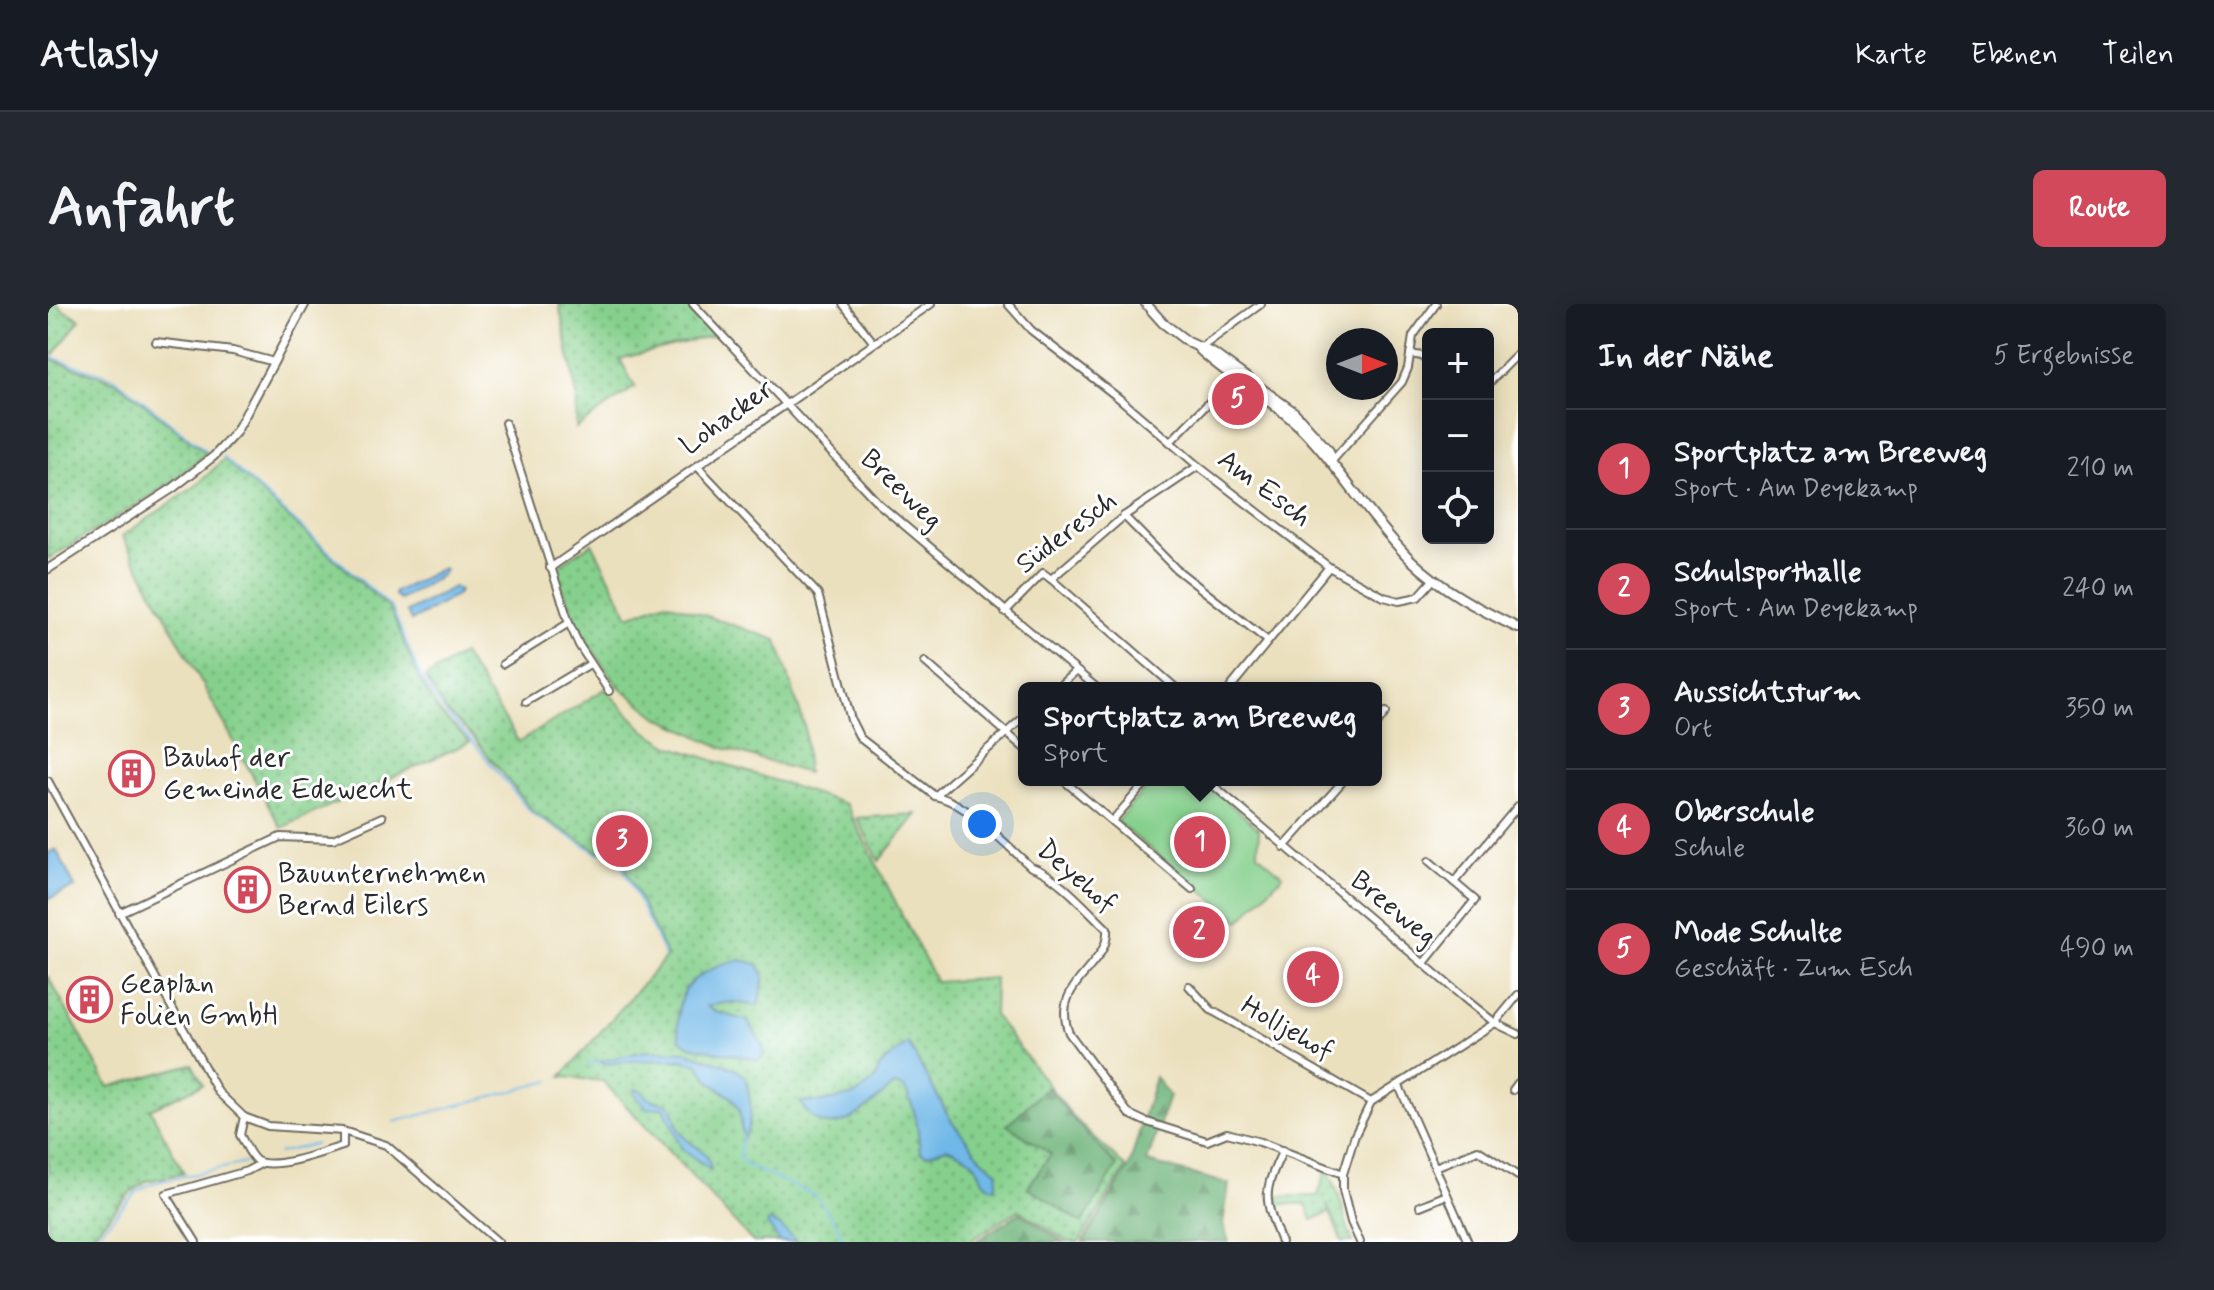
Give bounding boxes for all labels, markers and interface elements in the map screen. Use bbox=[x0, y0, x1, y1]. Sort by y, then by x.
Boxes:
text: Atlasly bbox=[40, 31, 159, 80]
text: Karte bbox=[1855, 37, 1927, 74]
text: Ebenen bbox=[1971, 37, 2058, 74]
text: Teilen bbox=[2102, 37, 2174, 74]
button: Route bbox=[2033, 170, 2166, 247]
text: Anfahrt bbox=[48, 172, 235, 245]
north arrow bbox=[1326, 328, 1398, 400]
map controls bbox=[1422, 328, 1494, 544]
button: + bbox=[1422, 328, 1494, 400]
text: In der Nähe bbox=[1598, 334, 1773, 379]
text: 5 Ergebnisse bbox=[1994, 339, 2134, 373]
pin: 5 bbox=[1212, 369, 1264, 429]
street label: Lohacker bbox=[673, 371, 781, 464]
button: − bbox=[1422, 400, 1494, 472]
text: Sportplatz am Breeweg bbox=[1674, 433, 1987, 472]
street label: Breeweg bbox=[852, 441, 950, 539]
street label: Am Esch bbox=[1210, 442, 1318, 536]
text: 1 bbox=[1618, 452, 1630, 486]
text: 210 m bbox=[2067, 452, 2134, 486]
button: locate bbox=[1422, 472, 1494, 544]
text: Sport · Am Deyekamp bbox=[1674, 472, 1918, 506]
street label: Süderesch bbox=[1009, 483, 1125, 583]
text: Schulsporthalle bbox=[1674, 553, 1862, 592]
text: 2 bbox=[1618, 572, 1630, 606]
text: 240 m bbox=[2062, 572, 2134, 606]
text: Sport · Am Deyekamp bbox=[1674, 592, 1918, 626]
text: Aussichtsturm bbox=[1674, 673, 1861, 712]
popup bbox=[1018, 682, 1382, 786]
text: 3 bbox=[1618, 692, 1630, 726]
text: 350 m bbox=[2065, 692, 2134, 726]
text: Sportplatz am Breeweg bbox=[1043, 698, 1357, 737]
text: Ort bbox=[1674, 712, 1712, 746]
text: Sport bbox=[1043, 737, 1108, 771]
place label: Bauhof der Gemeinde Edewecht bbox=[163, 740, 413, 809]
building icon: Bauhof der Gemeinde Edewecht bbox=[108, 750, 156, 798]
text: Oberschule bbox=[1674, 793, 1815, 832]
your location bbox=[962, 804, 1002, 844]
pin: 3 bbox=[596, 811, 648, 871]
pin: 1 bbox=[1174, 812, 1226, 872]
text: 4 bbox=[1616, 812, 1632, 846]
text: 360 m bbox=[2065, 812, 2134, 846]
street label: Deyehof bbox=[1028, 832, 1124, 922]
text: Schule bbox=[1674, 832, 1745, 866]
place label: Bauunternehmen Bernd Eilers bbox=[278, 856, 486, 925]
street label: Breeweg bbox=[1342, 863, 1444, 955]
building icon: Bauunternehmen Bernd Eilers bbox=[223, 866, 271, 914]
pin: 2 bbox=[1173, 902, 1225, 962]
text: Mode Schulte bbox=[1674, 913, 1842, 952]
text: 5 bbox=[1616, 932, 1632, 966]
text: 490 m bbox=[2060, 932, 2134, 966]
pin: 4 bbox=[1287, 947, 1339, 1007]
text: Geschäft · Zum Esch bbox=[1674, 952, 1913, 986]
place label: Geaplan Folien GmbH bbox=[120, 966, 277, 1035]
building icon: Geaplan Folien GmbH bbox=[65, 976, 113, 1024]
street label: Holljehof bbox=[1234, 988, 1340, 1070]

